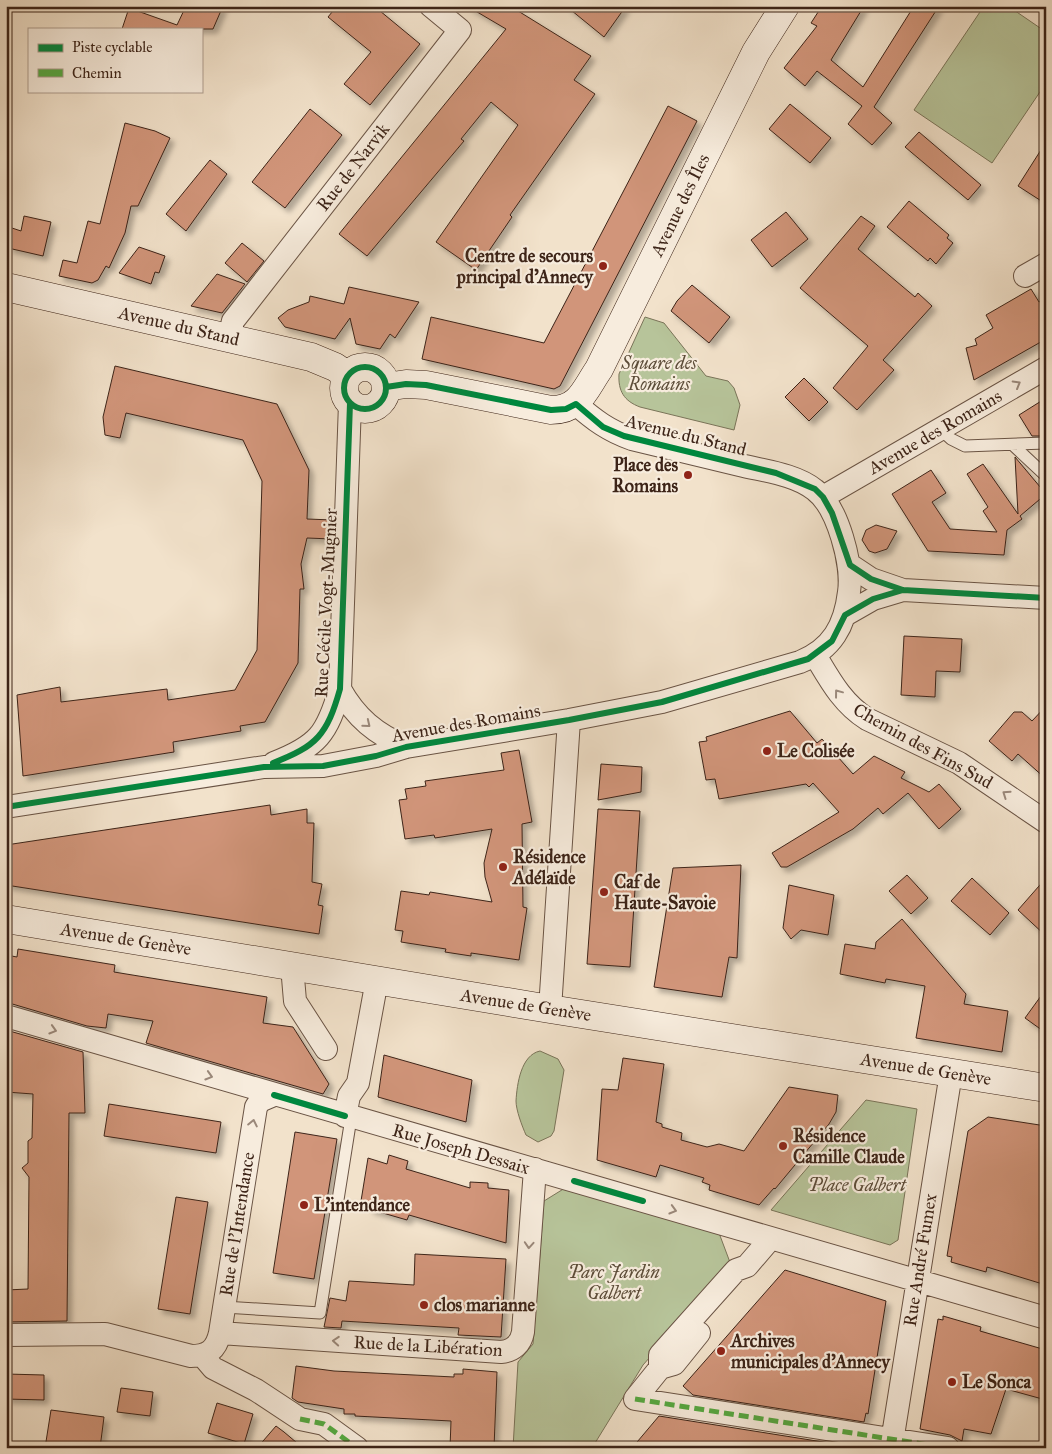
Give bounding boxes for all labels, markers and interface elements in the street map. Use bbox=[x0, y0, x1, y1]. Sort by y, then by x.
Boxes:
legend bbox=[28, 28, 202, 92]
text: Piste cyclable bbox=[72, 38, 152, 56]
text: Chemin bbox=[72, 64, 122, 82]
street label: Rue de Narvik bbox=[312, 118, 394, 215]
street label: Avenue des Îles bbox=[644, 150, 714, 261]
place label: Centre de secours principal d'Annecy bbox=[456, 245, 595, 289]
marker: Centre de secours principal d'Annecy bbox=[597, 260, 609, 272]
street label: Avenue du Stand bbox=[115, 301, 242, 351]
park label: Square des Romains bbox=[620, 352, 697, 395]
one-way arrow bbox=[1011, 381, 1020, 391]
street label: Avenue des Romains bbox=[863, 385, 1006, 480]
street label: Avenue du Stand bbox=[622, 409, 749, 461]
place label: Place des Romains bbox=[612, 454, 678, 497]
marker: Place des Romains bbox=[682, 469, 694, 481]
street label: Rue Cécile Vogt-Mugnier bbox=[310, 507, 343, 698]
one-way arrow bbox=[836, 690, 844, 699]
street label: Chemin des Fins Sud bbox=[849, 698, 997, 794]
street label: Avenue des Romains bbox=[389, 699, 542, 747]
one-way arrow bbox=[362, 719, 371, 728]
place label: Le Colisée bbox=[777, 740, 855, 762]
marker: Le Colisée bbox=[761, 745, 773, 757]
one-way arrow bbox=[1002, 791, 1012, 800]
place label: Résidence Adélaïde bbox=[512, 846, 586, 889]
marker: Résidence Adélaïde bbox=[497, 861, 509, 873]
place label: Caf de Haute-Savoie bbox=[614, 871, 716, 914]
marker: Caf de Haute-Savoie bbox=[598, 886, 610, 898]
street label: Avenue de Genève bbox=[58, 918, 193, 960]
street label: Avenue de Genève bbox=[458, 984, 593, 1026]
one-way arrow bbox=[48, 1024, 57, 1034]
street label: Avenue de Genève bbox=[858, 1048, 993, 1090]
one-way arrow bbox=[204, 1070, 212, 1080]
one-way arrow bbox=[247, 1119, 258, 1128]
street label: Rue Joseph Dessaix bbox=[390, 1119, 532, 1180]
place label: Résidence Camille Claude bbox=[793, 1125, 905, 1168]
marker: Résidence Camille Claude bbox=[777, 1140, 789, 1152]
street label: Rue de l'Intendance bbox=[215, 1150, 259, 1298]
park label: Place Galbert bbox=[808, 1174, 907, 1196]
street label: Rue André Fumex bbox=[899, 1192, 941, 1328]
place label: L'intendance bbox=[314, 1194, 411, 1216]
marker: L'intendance bbox=[298, 1199, 310, 1211]
one-way arrow bbox=[668, 1204, 676, 1214]
one-way arrow bbox=[523, 1242, 534, 1250]
park label: Parc Jardin Galbert bbox=[568, 1261, 660, 1304]
place label: clos marianne bbox=[434, 1294, 536, 1316]
marker: clos marianne bbox=[418, 1299, 430, 1311]
place label: Archives municipales d'Annecy bbox=[730, 1330, 892, 1374]
street label: Rue de la Libération bbox=[353, 1331, 503, 1361]
one-way arrow bbox=[332, 1336, 340, 1347]
marker: Archives municipales d'Annecy bbox=[715, 1345, 727, 1357]
place label: Le Sonca bbox=[962, 1371, 1032, 1393]
marker: Le Sonca bbox=[946, 1376, 958, 1388]

